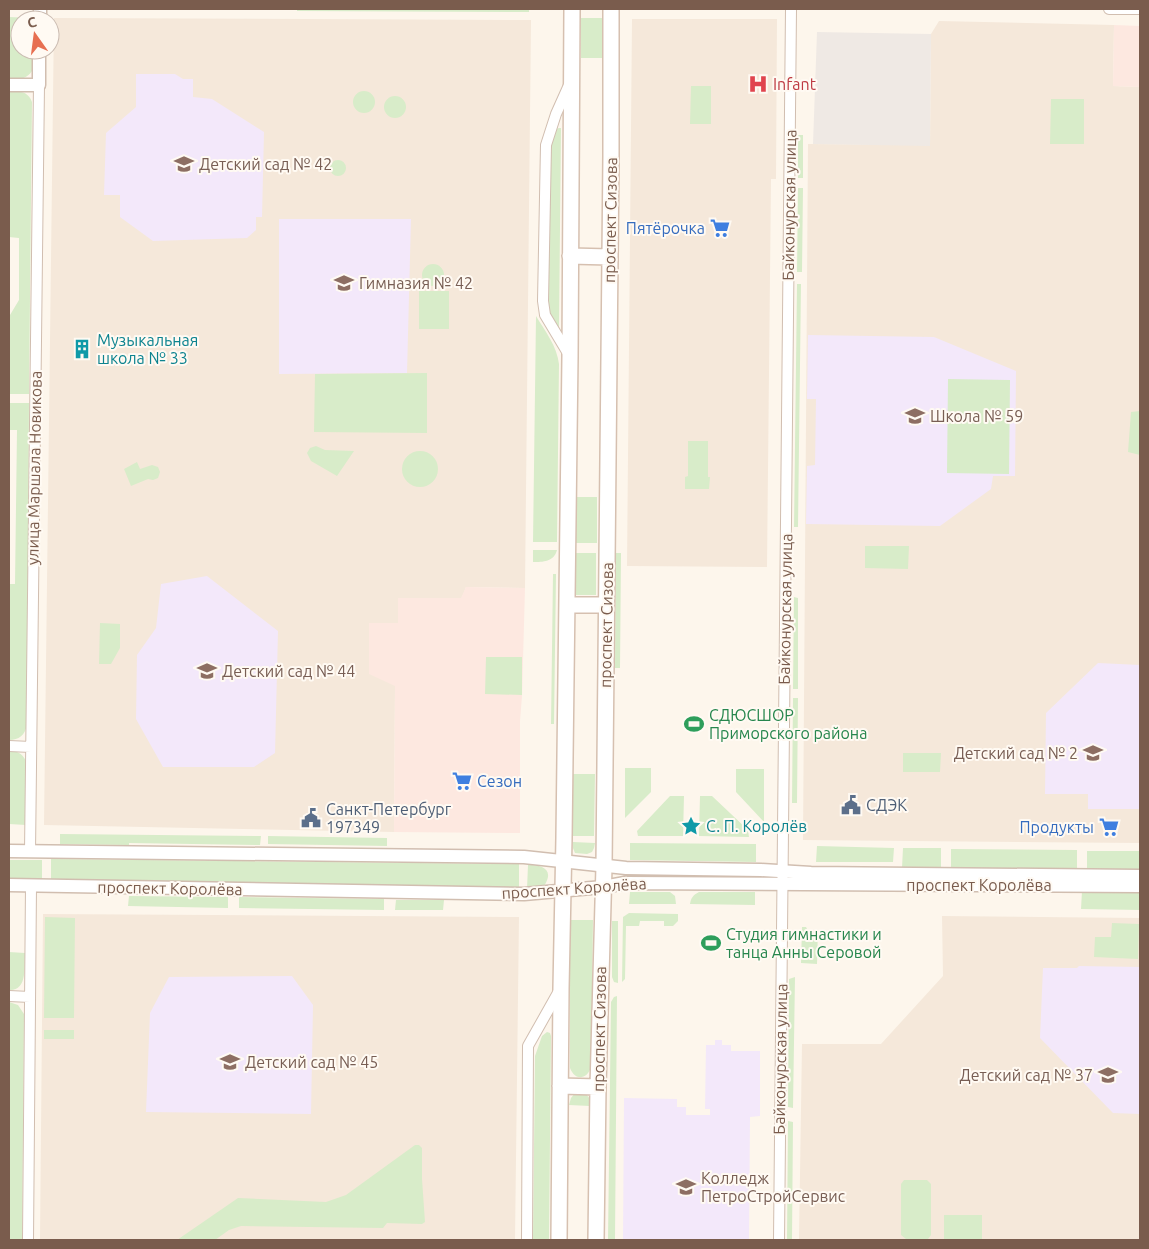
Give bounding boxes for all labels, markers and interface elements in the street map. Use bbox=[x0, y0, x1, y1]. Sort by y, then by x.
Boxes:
north arrow bbox=[10, 10, 60, 60]
text: С bbox=[26, 14, 38, 31]
hospital icon: Infant bbox=[747, 73, 769, 95]
place label: Infant bbox=[773, 75, 817, 93]
street label: Байконурская улица bbox=[779, 129, 799, 281]
school or university icon: Детский сад № 42 bbox=[173, 153, 195, 175]
place label: Детский сад № 42 bbox=[199, 155, 332, 173]
street label: проспект Сизова bbox=[600, 157, 620, 283]
supermarket icon: Пятёрочка bbox=[709, 217, 731, 239]
place label: Пятёрочка bbox=[626, 219, 705, 237]
school or university icon: Гимназия № 42 bbox=[333, 272, 355, 294]
place label: Гимназия № 42 bbox=[359, 274, 473, 292]
place label: Музыкальная школа № 33 bbox=[97, 331, 198, 367]
building icon: Музыкальная школа № 33 bbox=[71, 338, 93, 360]
street label: улица Маршала Новикова bbox=[23, 371, 45, 565]
school or university icon: Школа № 59 bbox=[904, 405, 926, 427]
place label: Школа № 59 bbox=[930, 407, 1023, 425]
street label: Байконурская улица bbox=[775, 533, 795, 685]
street label: проспект Сизова bbox=[596, 562, 616, 688]
school or university icon: Детский сад № 44 bbox=[196, 660, 218, 682]
place label: Детский сад № 44 bbox=[222, 662, 355, 680]
place label: СДЮСШОР Приморского района bbox=[709, 706, 867, 742]
sports icon: СДЮСШОР Приморского района bbox=[683, 713, 705, 735]
school or university icon: Детский сад № 2 bbox=[1082, 742, 1104, 764]
place label: Детский сад № 2 bbox=[954, 744, 1078, 762]
supermarket icon: Сезон bbox=[451, 770, 473, 792]
place label: Сезон bbox=[477, 772, 522, 790]
public building icon: СДЭК bbox=[840, 794, 862, 816]
place label: СДЭК bbox=[866, 796, 907, 814]
place label: Санкт-Петербург 197349 bbox=[326, 800, 452, 836]
public building icon: Санкт-Петербург 197349 bbox=[300, 807, 322, 829]
place icon: С. П. Королёв bbox=[680, 815, 702, 837]
supermarket icon: Продукты bbox=[1098, 816, 1120, 838]
place label: С. П. Королёв bbox=[706, 817, 807, 835]
place label: Продукты bbox=[1019, 818, 1094, 836]
street label: проспект Королёва bbox=[501, 874, 647, 902]
street label: проспект Королёва bbox=[906, 876, 1052, 894]
street label: проспект Королёва bbox=[97, 878, 243, 898]
place label: Студия гимнастики и танца Анны Серовой bbox=[726, 925, 882, 961]
sports icon: Студия гимнастики и танца Анны Серовой bbox=[700, 932, 722, 954]
street label: проспект Сизова bbox=[589, 966, 609, 1092]
street label: Байконурская улица bbox=[770, 983, 790, 1135]
school or university icon: Детский сад № 45 bbox=[219, 1051, 241, 1073]
place label: Детский сад № 45 bbox=[245, 1053, 378, 1071]
school or university icon: Детский сад № 37 bbox=[1097, 1064, 1119, 1086]
place label: Детский сад № 37 bbox=[960, 1066, 1093, 1084]
place label: Колледж ПетроСтройСервис bbox=[701, 1169, 846, 1205]
school or university icon: Колледж ПетроСтройСервис bbox=[675, 1176, 697, 1198]

